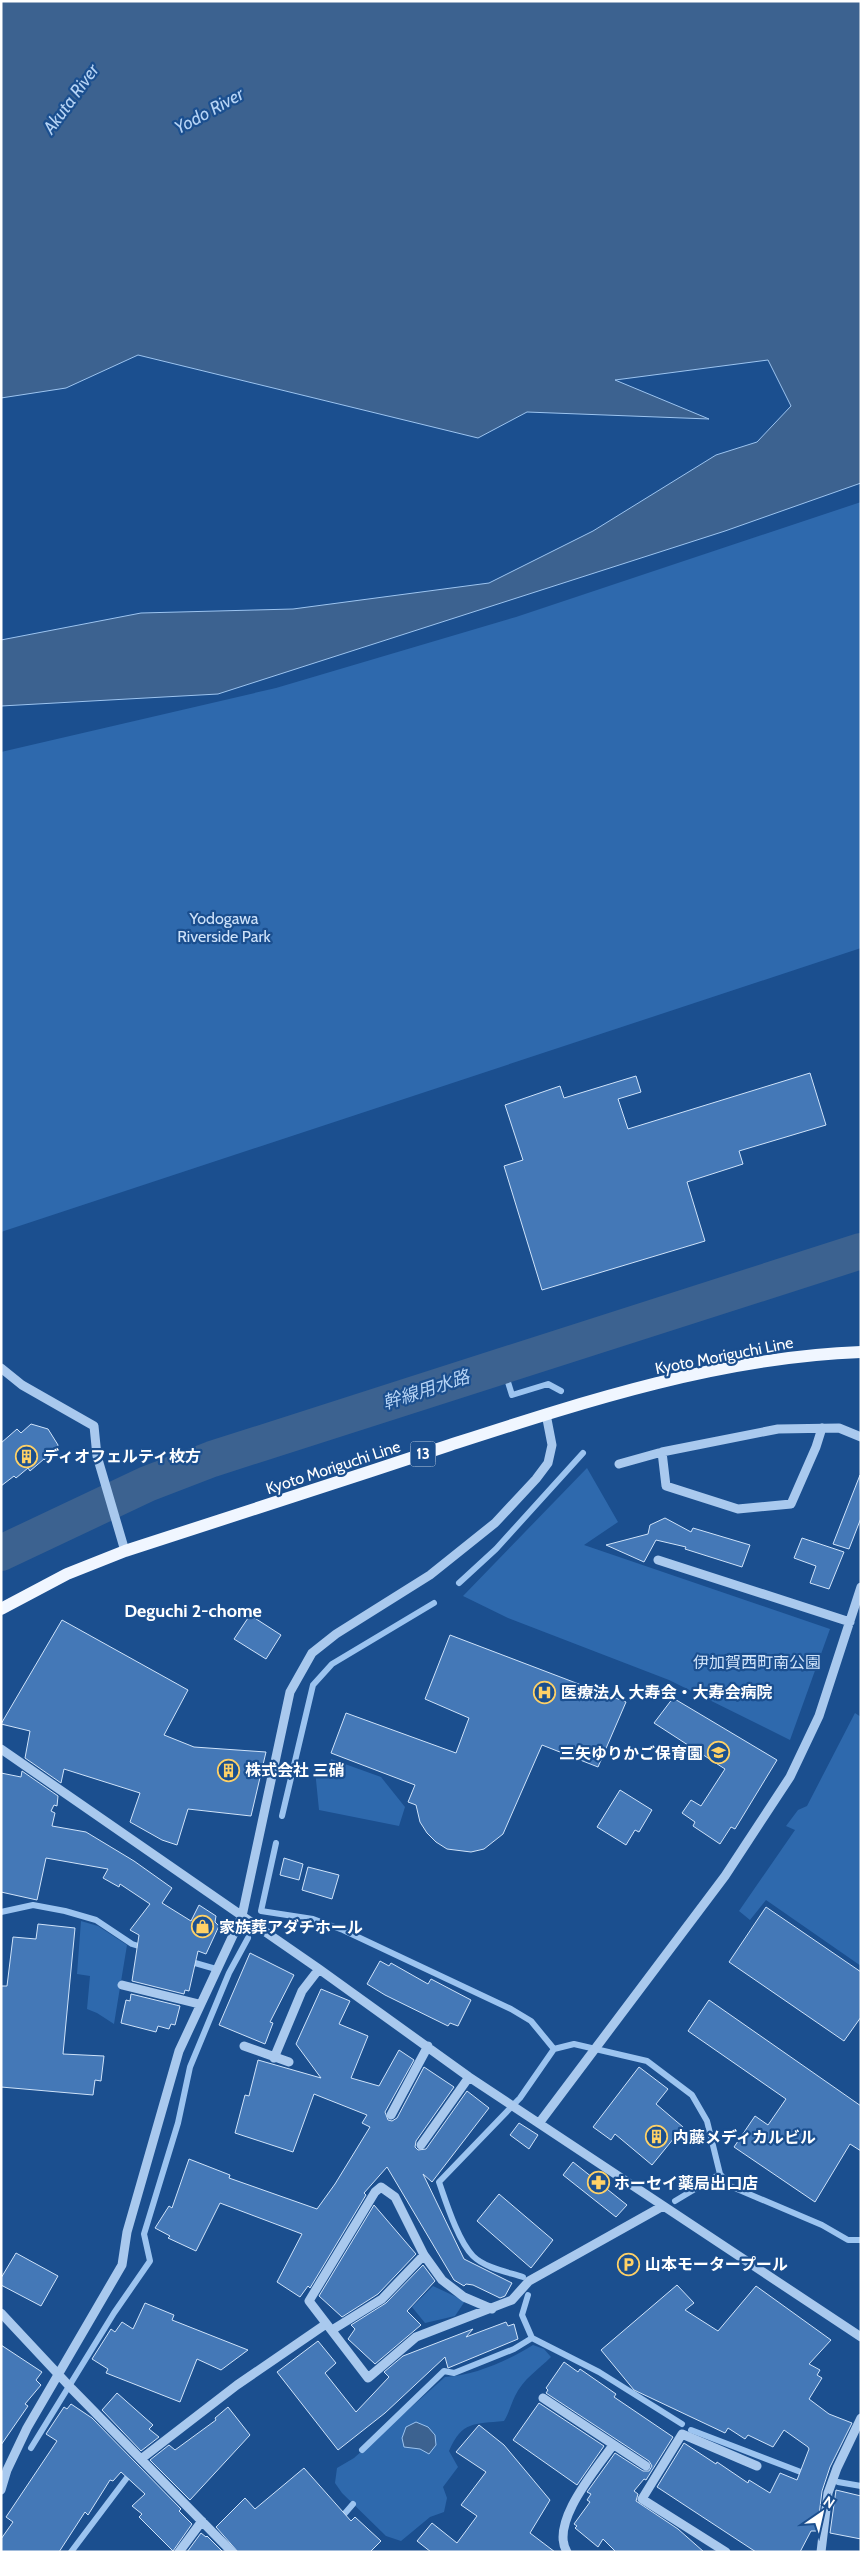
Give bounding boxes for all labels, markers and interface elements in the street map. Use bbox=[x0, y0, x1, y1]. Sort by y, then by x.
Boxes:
water label: Akuta River bbox=[38, 59, 105, 139]
water label: Yodo River bbox=[171, 82, 249, 139]
park label: Yodogawa Riverside Park bbox=[177, 909, 272, 946]
street label: Kyoto Moriguchi Line bbox=[653, 1333, 795, 1378]
water label: 幹線用水路 bbox=[380, 1365, 474, 1414]
street label: Kyoto Moriguchi Line bbox=[263, 1437, 403, 1498]
road number: 13 bbox=[410, 1442, 436, 1466]
building icon: ディオフェルティ枚方 bbox=[15, 1444, 39, 1468]
place label: ディオフェルティ枚方 bbox=[43, 1447, 201, 1466]
district label: Deguchi 2-chome bbox=[124, 1600, 262, 1622]
park label: 伊加賀西町南公園 bbox=[693, 1653, 821, 1672]
hospital icon: 医療法人 大寿会・大寿会病院 bbox=[533, 1680, 557, 1704]
place label: 医療法人 大寿会・大寿会病院 bbox=[561, 1683, 773, 1702]
school or university icon: 三矢ゆりかご保育園 bbox=[707, 1741, 731, 1765]
place label: 三矢ゆりかご保育園 bbox=[559, 1744, 703, 1763]
building icon: 株式会社 三硝 bbox=[217, 1758, 241, 1782]
place label: 株式会社 三硝 bbox=[245, 1761, 345, 1780]
shop icon: 家族葬アダチホール bbox=[191, 1915, 215, 1939]
place label: 家族葬アダチホール bbox=[219, 1918, 363, 1937]
building icon: 内藤メディカルビル bbox=[645, 2125, 669, 2149]
place label: 内藤メディカルビル bbox=[673, 2128, 816, 2147]
pharmacy icon: ホーセイ薬局出口店 bbox=[586, 2171, 610, 2195]
place label: ホーセイ薬局出口店 bbox=[614, 2174, 758, 2193]
parking icon: 山本モータープール bbox=[617, 2252, 641, 2276]
place label: 山本モータープール bbox=[645, 2255, 788, 2274]
north arrow bbox=[797, 2488, 847, 2538]
text: N bbox=[820, 2492, 838, 2512]

